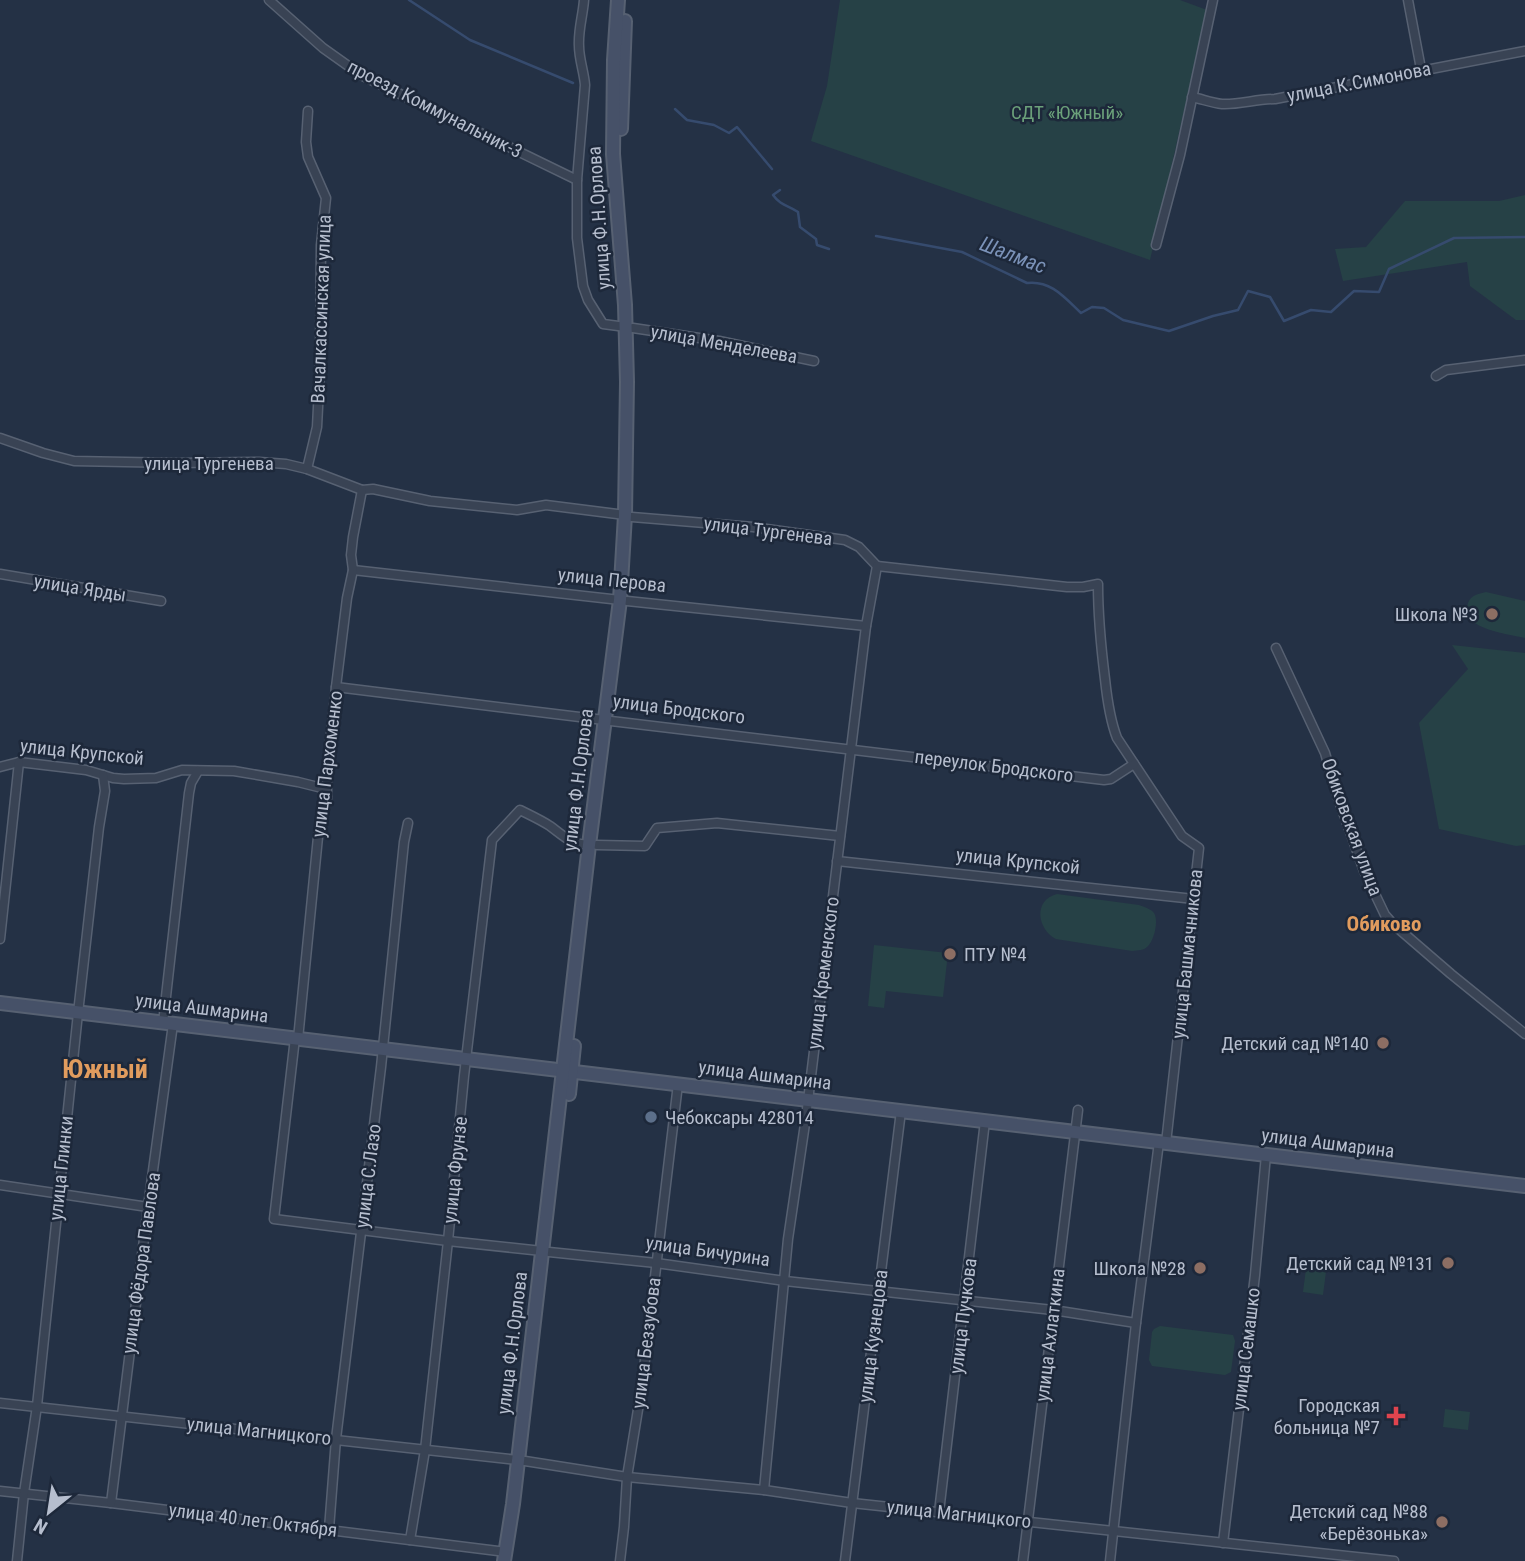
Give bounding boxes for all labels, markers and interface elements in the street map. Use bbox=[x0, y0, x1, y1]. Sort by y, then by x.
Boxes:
street label: проезд Коммунальник-3 bbox=[344, 55, 526, 163]
street label: улица К.Симонова bbox=[1285, 57, 1433, 107]
park label: СДТ «Южный» bbox=[1011, 101, 1123, 124]
street label: улица Ф.Н.Орлова bbox=[583, 146, 615, 290]
street label: Вачалкассинская улица bbox=[306, 214, 336, 404]
water label: Шалмас bbox=[976, 231, 1050, 279]
street label: улица Менделеева bbox=[649, 320, 799, 368]
street label: улица Тургенева bbox=[144, 452, 274, 475]
street label: улица Тургенева bbox=[702, 512, 834, 550]
street label: улица Перова bbox=[557, 563, 667, 597]
street label: улица Ярды bbox=[32, 569, 128, 607]
place label: Школа №3 bbox=[1395, 603, 1478, 626]
marker: Школа №3 bbox=[1484, 606, 1500, 622]
street label: улица Пархоменко bbox=[307, 689, 347, 839]
street label: улица Бродского bbox=[612, 689, 746, 729]
street label: улица Ф.Н.Орлова bbox=[558, 707, 598, 853]
street label: улица Крупской bbox=[19, 734, 145, 770]
street label: переулок Бродского bbox=[913, 745, 1075, 787]
street label: Обиковская улица bbox=[1316, 755, 1388, 899]
street label: улица Крупской bbox=[955, 843, 1081, 879]
street label: улица Башмачникова bbox=[1167, 868, 1207, 1040]
street label: улица Кременского bbox=[802, 895, 844, 1051]
district label: Обиково bbox=[1347, 912, 1421, 936]
place label: ПТУ №4 bbox=[964, 943, 1027, 966]
marker: ПТУ №4 bbox=[942, 946, 958, 962]
street label: улица Ашмарина bbox=[134, 988, 270, 1028]
place label: Детский сад №140 bbox=[1221, 1032, 1369, 1055]
marker: Детский сад №140 bbox=[1375, 1035, 1391, 1051]
district label: Южный bbox=[62, 1054, 148, 1084]
street label: улица Ашмарина bbox=[697, 1055, 833, 1095]
place label: Чебоксары 428014 bbox=[665, 1106, 814, 1129]
marker: Чебоксары 428014 bbox=[643, 1109, 659, 1125]
street label: улица Глинки bbox=[44, 1114, 78, 1222]
street label: улица Фрунзе bbox=[438, 1115, 472, 1225]
street label: улица С.Лазо bbox=[350, 1123, 386, 1229]
street label: улица Ашмарина bbox=[1260, 1123, 1396, 1163]
street label: улица Фёдора Павлова bbox=[117, 1171, 165, 1355]
street label: улица Бичурина bbox=[644, 1231, 772, 1271]
place label: Детский сад №131 bbox=[1286, 1252, 1434, 1275]
marker: Детский сад №131 bbox=[1440, 1255, 1456, 1271]
street label: улица Пучкова bbox=[944, 1257, 982, 1375]
place label: Школа №28 bbox=[1093, 1257, 1186, 1280]
marker: Школа №28 bbox=[1192, 1260, 1208, 1276]
street label: улица Ахлаткина bbox=[1030, 1267, 1070, 1403]
street label: улица Кузнецова bbox=[853, 1268, 893, 1404]
street label: улица Ф.Н.Орлова bbox=[492, 1270, 532, 1416]
street label: улица Беззубова bbox=[627, 1276, 665, 1410]
street label: улица Семашко bbox=[1227, 1286, 1265, 1412]
place label: Городская больница №7 bbox=[1274, 1394, 1380, 1439]
marker: Городская больница №7 bbox=[1386, 1406, 1406, 1426]
street label: улица Магницкого bbox=[186, 1412, 332, 1450]
north arrow bbox=[14, 1477, 84, 1547]
street label: улица Магницкого bbox=[886, 1495, 1032, 1533]
street label: улица 40 лет Октября bbox=[167, 1498, 339, 1542]
place label: Детский сад №88 «Берёзонька» bbox=[1290, 1500, 1428, 1545]
text: N bbox=[30, 1513, 52, 1539]
marker: Детский сад №88 «Берёзонька» bbox=[1434, 1514, 1450, 1530]

